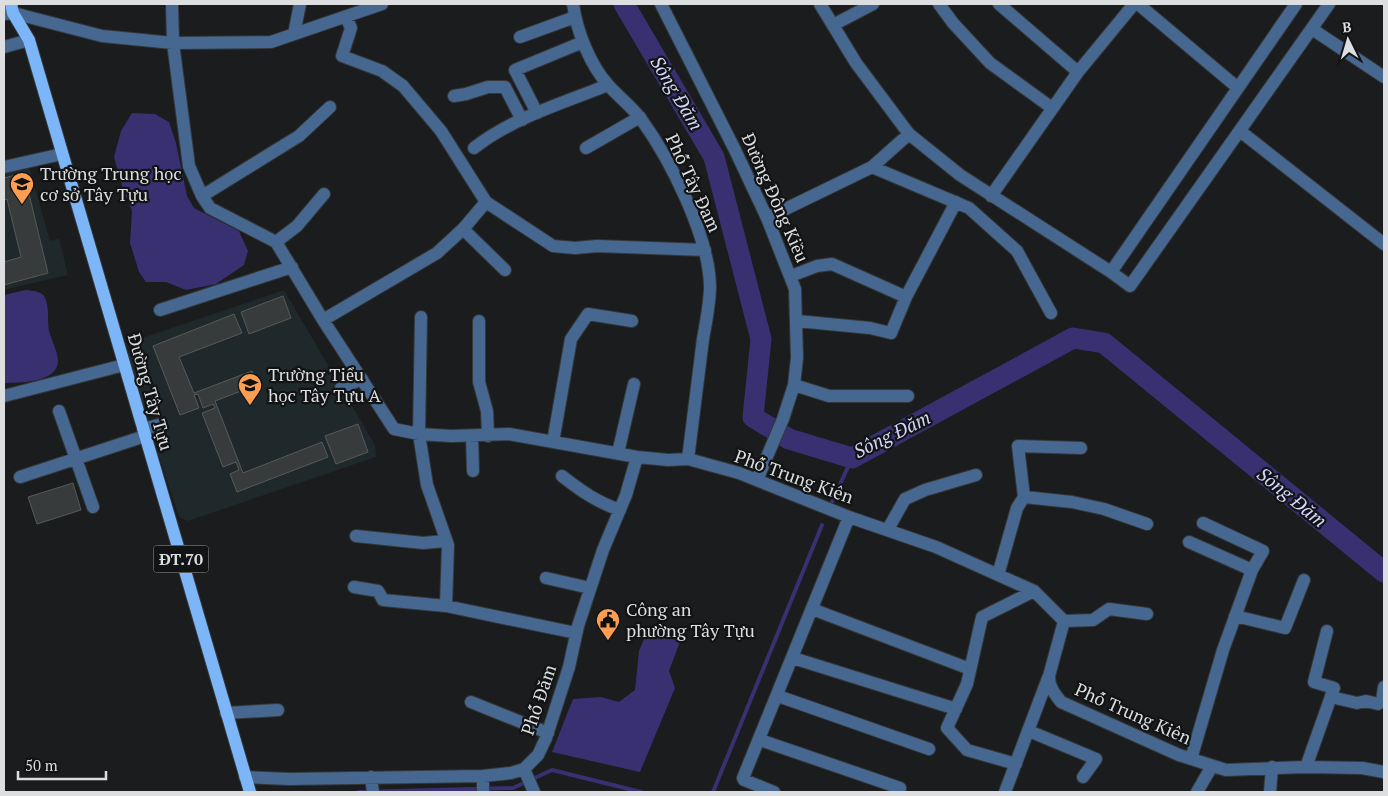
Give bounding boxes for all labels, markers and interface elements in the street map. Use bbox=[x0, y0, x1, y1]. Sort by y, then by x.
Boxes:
north arrow bbox=[1323, 15, 1373, 65]
text: B bbox=[1341, 17, 1352, 36]
water label: Sông Đăm bbox=[645, 51, 709, 135]
street label: Phố Tây Đam bbox=[661, 129, 727, 236]
street label: Đường Đông Kiều bbox=[737, 129, 815, 266]
place label: Trường Trung học cơ sở Tây Tựu bbox=[40, 161, 182, 206]
school or university icon: Trường Trung học cơ sở Tây Tựu bbox=[9, 171, 35, 205]
street label: Đường Tây Tựu bbox=[123, 330, 179, 453]
place label: Trường Tiểu học Tây Tựu A bbox=[268, 362, 382, 407]
school or university icon: Trường Tiểu học Tây Tựu A bbox=[237, 372, 263, 406]
water label: Sông Đăm bbox=[849, 404, 934, 463]
street label: Phố Trung Kiên bbox=[732, 443, 857, 509]
water label: Sông Đăm bbox=[1252, 461, 1332, 532]
road number: ĐT.70 bbox=[154, 546, 208, 572]
place label: Công an phường Tây Tựu bbox=[626, 597, 755, 642]
public building icon: Công an phường Tây Tựu bbox=[595, 607, 621, 641]
street label: Phố Đăm bbox=[515, 661, 561, 738]
street label: Phố Trung Kiên bbox=[1072, 677, 1196, 750]
scale bar bbox=[18, 748, 105, 780]
text: 50 m bbox=[25, 755, 58, 775]

